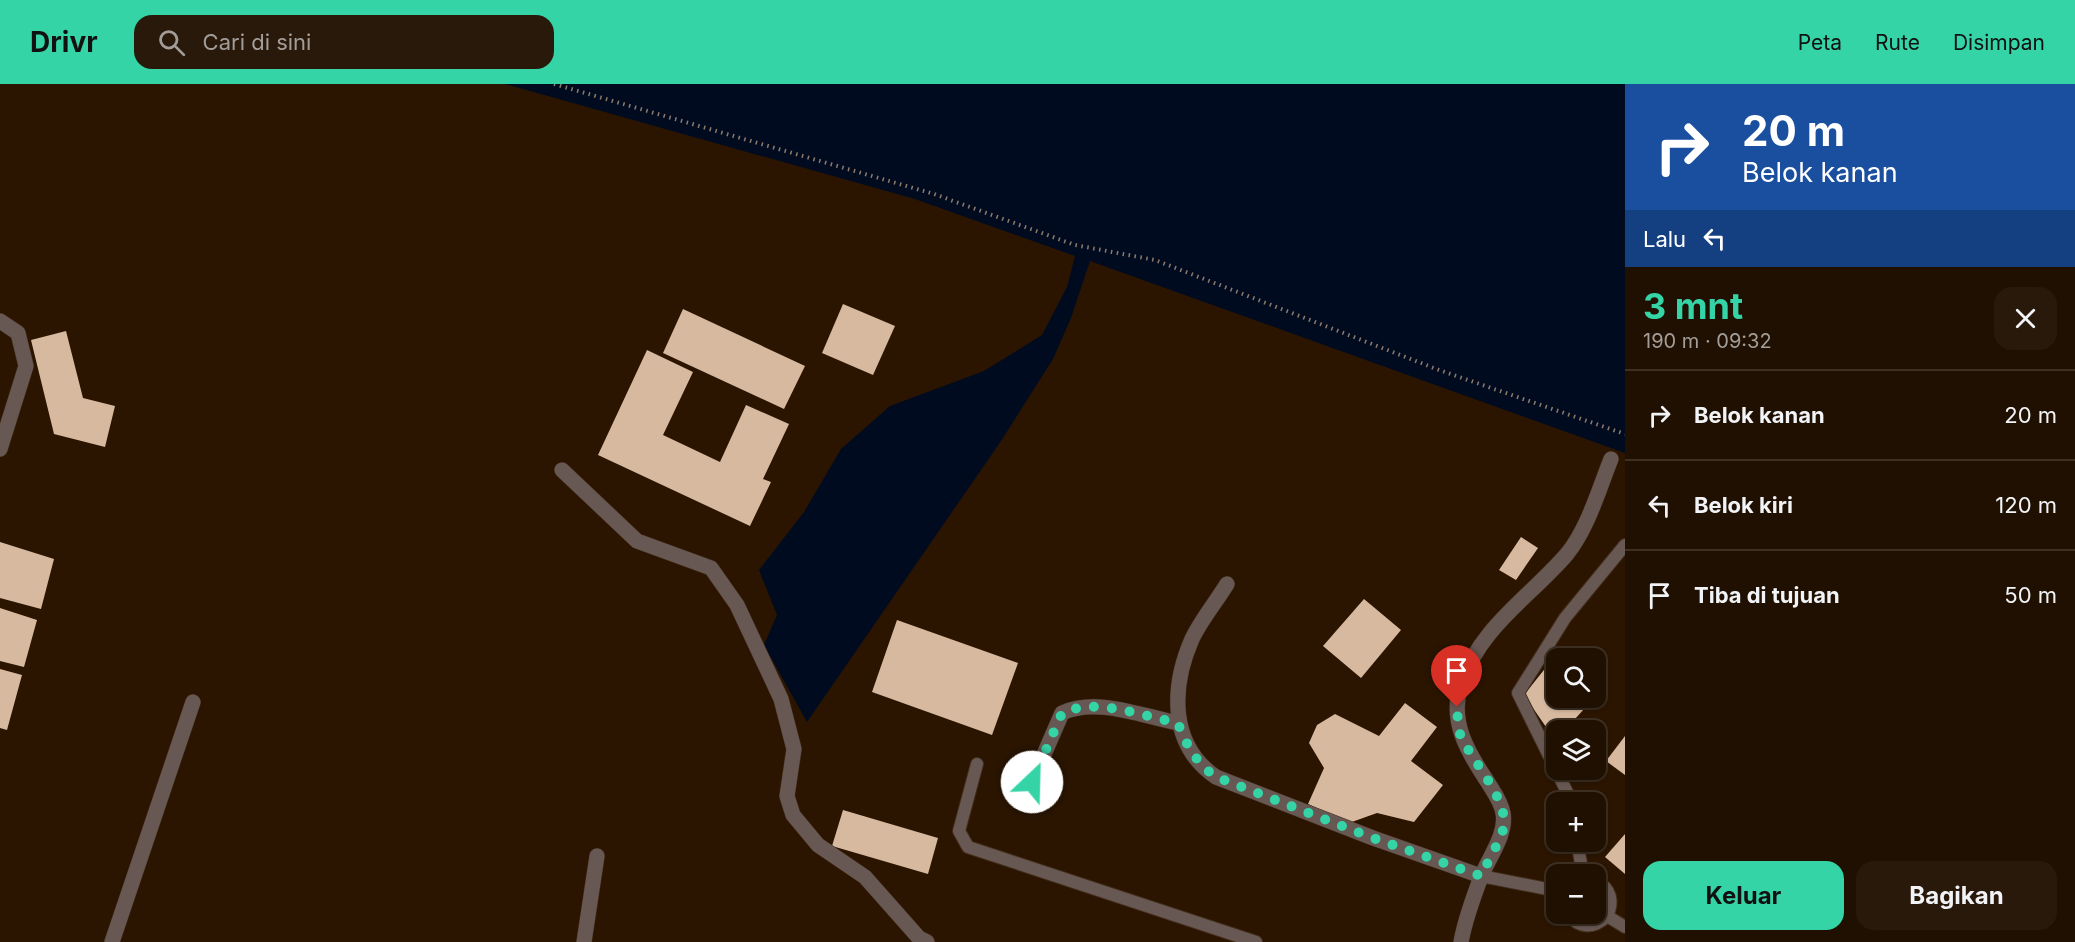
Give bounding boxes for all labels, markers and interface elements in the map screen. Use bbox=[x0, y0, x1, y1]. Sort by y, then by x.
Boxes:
search box bbox=[134, 15, 554, 69]
text: Drivr bbox=[30, 25, 98, 59]
icon: search bbox=[155, 26, 188, 59]
text: Cari di sini bbox=[203, 29, 311, 55]
text: Peta bbox=[1798, 30, 1842, 55]
text: Rute bbox=[1875, 30, 1920, 55]
text: Disimpan bbox=[1953, 30, 2045, 55]
text: 20 m bbox=[1742, 105, 1845, 156]
icon: right bbox=[1643, 108, 1721, 186]
text: Belok kanan bbox=[1742, 156, 1898, 189]
icon: left bbox=[1698, 222, 1731, 255]
text: Lalu bbox=[1643, 226, 1686, 252]
text: 3 mnt bbox=[1643, 284, 1743, 328]
button: close bbox=[1994, 287, 2057, 350]
text: 190 m · 09:32 bbox=[1643, 329, 1772, 353]
icon: right bbox=[1643, 399, 1676, 432]
text: Belok kanan bbox=[1694, 402, 1825, 428]
text: 20 m bbox=[2004, 402, 2057, 428]
icon: left bbox=[1643, 489, 1676, 522]
text: Belok kiri bbox=[1694, 492, 1793, 518]
text: 120 m bbox=[1995, 492, 2057, 518]
icon: arrive bbox=[1643, 579, 1676, 612]
text: Tiba di tujuan bbox=[1694, 582, 1840, 608]
text: 50 m bbox=[2004, 582, 2057, 608]
pin bbox=[1431, 645, 1482, 707]
map controls bbox=[1546, 648, 1606, 924]
button: search bbox=[1546, 648, 1606, 708]
icon: arrive bbox=[1440, 654, 1473, 687]
button: layers bbox=[1546, 720, 1606, 780]
position arrow bbox=[1000, 750, 1064, 814]
button: + bbox=[1546, 792, 1606, 852]
button: Keluar bbox=[1643, 861, 1844, 930]
button: Bagikan bbox=[1856, 861, 2057, 930]
button: − bbox=[1546, 864, 1606, 924]

